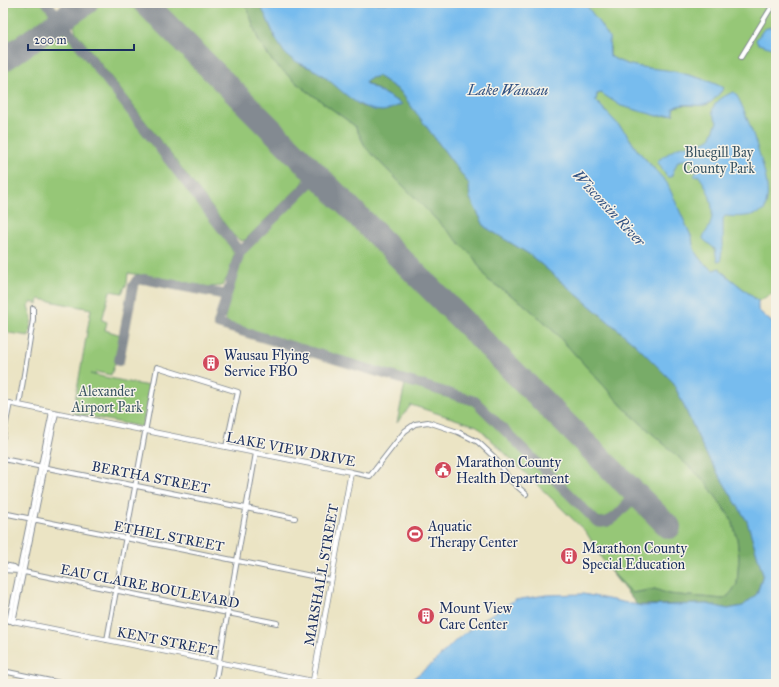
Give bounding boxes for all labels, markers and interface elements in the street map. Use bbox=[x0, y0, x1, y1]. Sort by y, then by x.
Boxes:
scale bar bbox=[28, 26, 134, 52]
text: 200 m bbox=[34, 33, 67, 47]
water label: Lake Wausau bbox=[467, 81, 549, 99]
park label: Bluegill Bay County Park bbox=[683, 144, 755, 177]
water label: Wisconsin River bbox=[569, 166, 649, 250]
place label: Wausau Flying Service FBO bbox=[224, 347, 309, 380]
building icon: Wausau Flying Service FBO bbox=[201, 353, 221, 373]
park label: Alexander Airport Park bbox=[70, 383, 143, 416]
street label: LAKE VIEW DRIVE bbox=[225, 429, 357, 470]
place label: Marathon County Health Department bbox=[456, 454, 569, 487]
street label: BERTHA STREET bbox=[90, 458, 212, 497]
public building icon: Marathon County Health Department bbox=[433, 460, 453, 480]
street label: MARSHALL STREET bbox=[301, 502, 342, 648]
street label: ETHEL STREET bbox=[112, 517, 226, 556]
place label: Aquatic Therapy Center bbox=[427, 518, 518, 551]
sports icon: Aquatic Therapy Center bbox=[405, 524, 425, 544]
place label: Marathon County Special Education bbox=[582, 540, 688, 573]
building icon: Marathon County Special Education bbox=[559, 546, 579, 566]
street label: EAU CLAIRE BOULEVARD bbox=[59, 561, 241, 612]
place label: Mount View Care Center bbox=[439, 600, 513, 633]
building icon: Mount View Care Center bbox=[416, 606, 436, 626]
street label: KENT STREET bbox=[115, 623, 219, 660]

